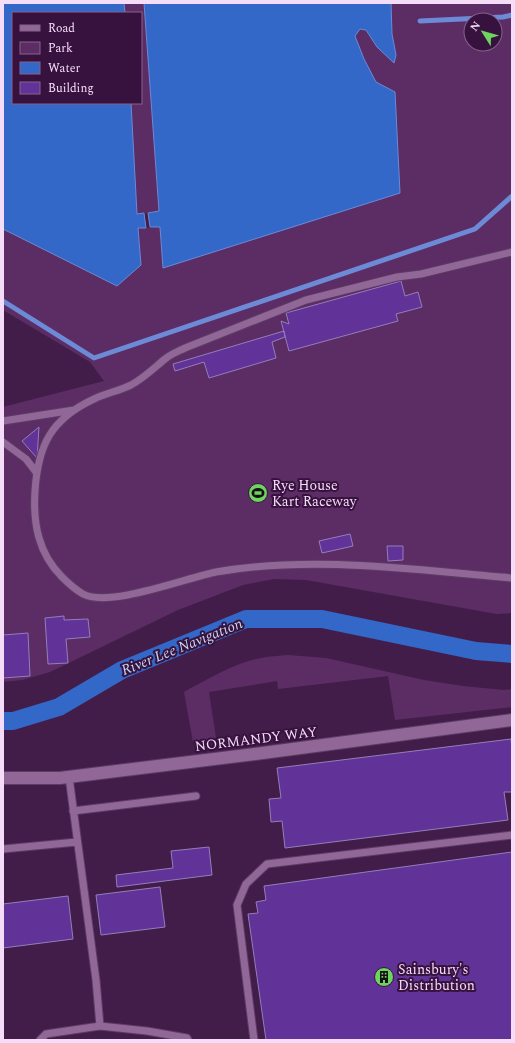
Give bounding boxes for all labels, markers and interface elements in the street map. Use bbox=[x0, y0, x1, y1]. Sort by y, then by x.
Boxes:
legend bbox=[12, 12, 142, 104]
north arrow bbox=[463, 12, 503, 52]
text: N bbox=[466, 18, 485, 35]
text: Road bbox=[48, 19, 75, 38]
text: Park bbox=[48, 39, 73, 58]
text: Water bbox=[48, 59, 80, 78]
text: Building bbox=[48, 79, 94, 98]
place label: Rye House Kart Raceway bbox=[272, 475, 358, 512]
sports icon: Rye House Kart Raceway bbox=[247, 482, 269, 504]
water label: River Lee Navigation bbox=[118, 612, 246, 682]
street label: NORMANDY WAY bbox=[194, 721, 318, 757]
place label: Sainsbury's Distribution bbox=[398, 959, 475, 996]
building icon: Sainsbury's Distribution bbox=[373, 966, 395, 988]

